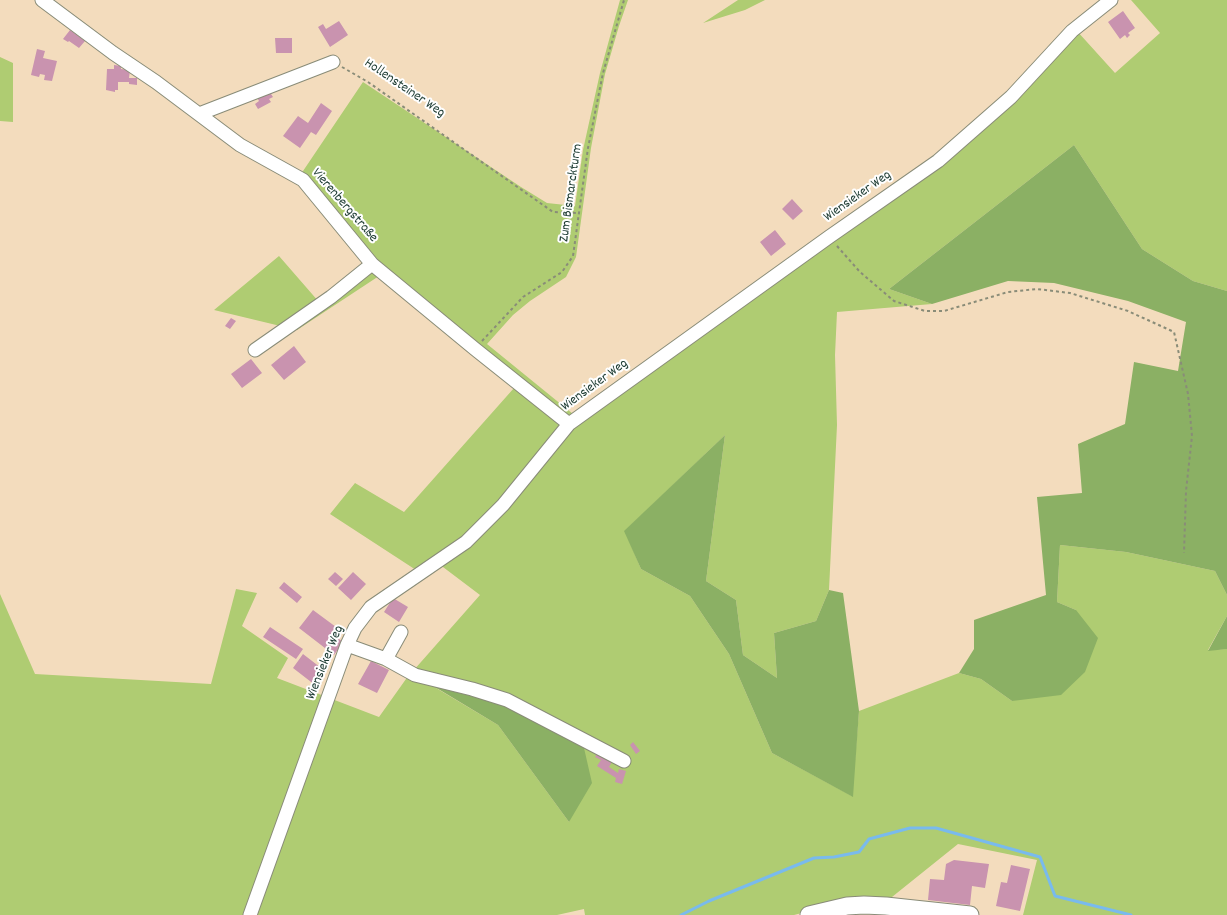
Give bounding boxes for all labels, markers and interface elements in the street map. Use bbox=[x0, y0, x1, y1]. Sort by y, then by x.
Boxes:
street label: Hollensteiner Weg bbox=[360, 56, 448, 122]
street label: Zum Bismarckturm bbox=[557, 143, 587, 243]
street label: Vierenbergstraße bbox=[307, 166, 381, 246]
street label: Wiensieker Weg bbox=[821, 168, 895, 226]
street label: Wiensieker Weg bbox=[558, 356, 632, 416]
street label: Wiensieker Weg bbox=[304, 623, 348, 703]

